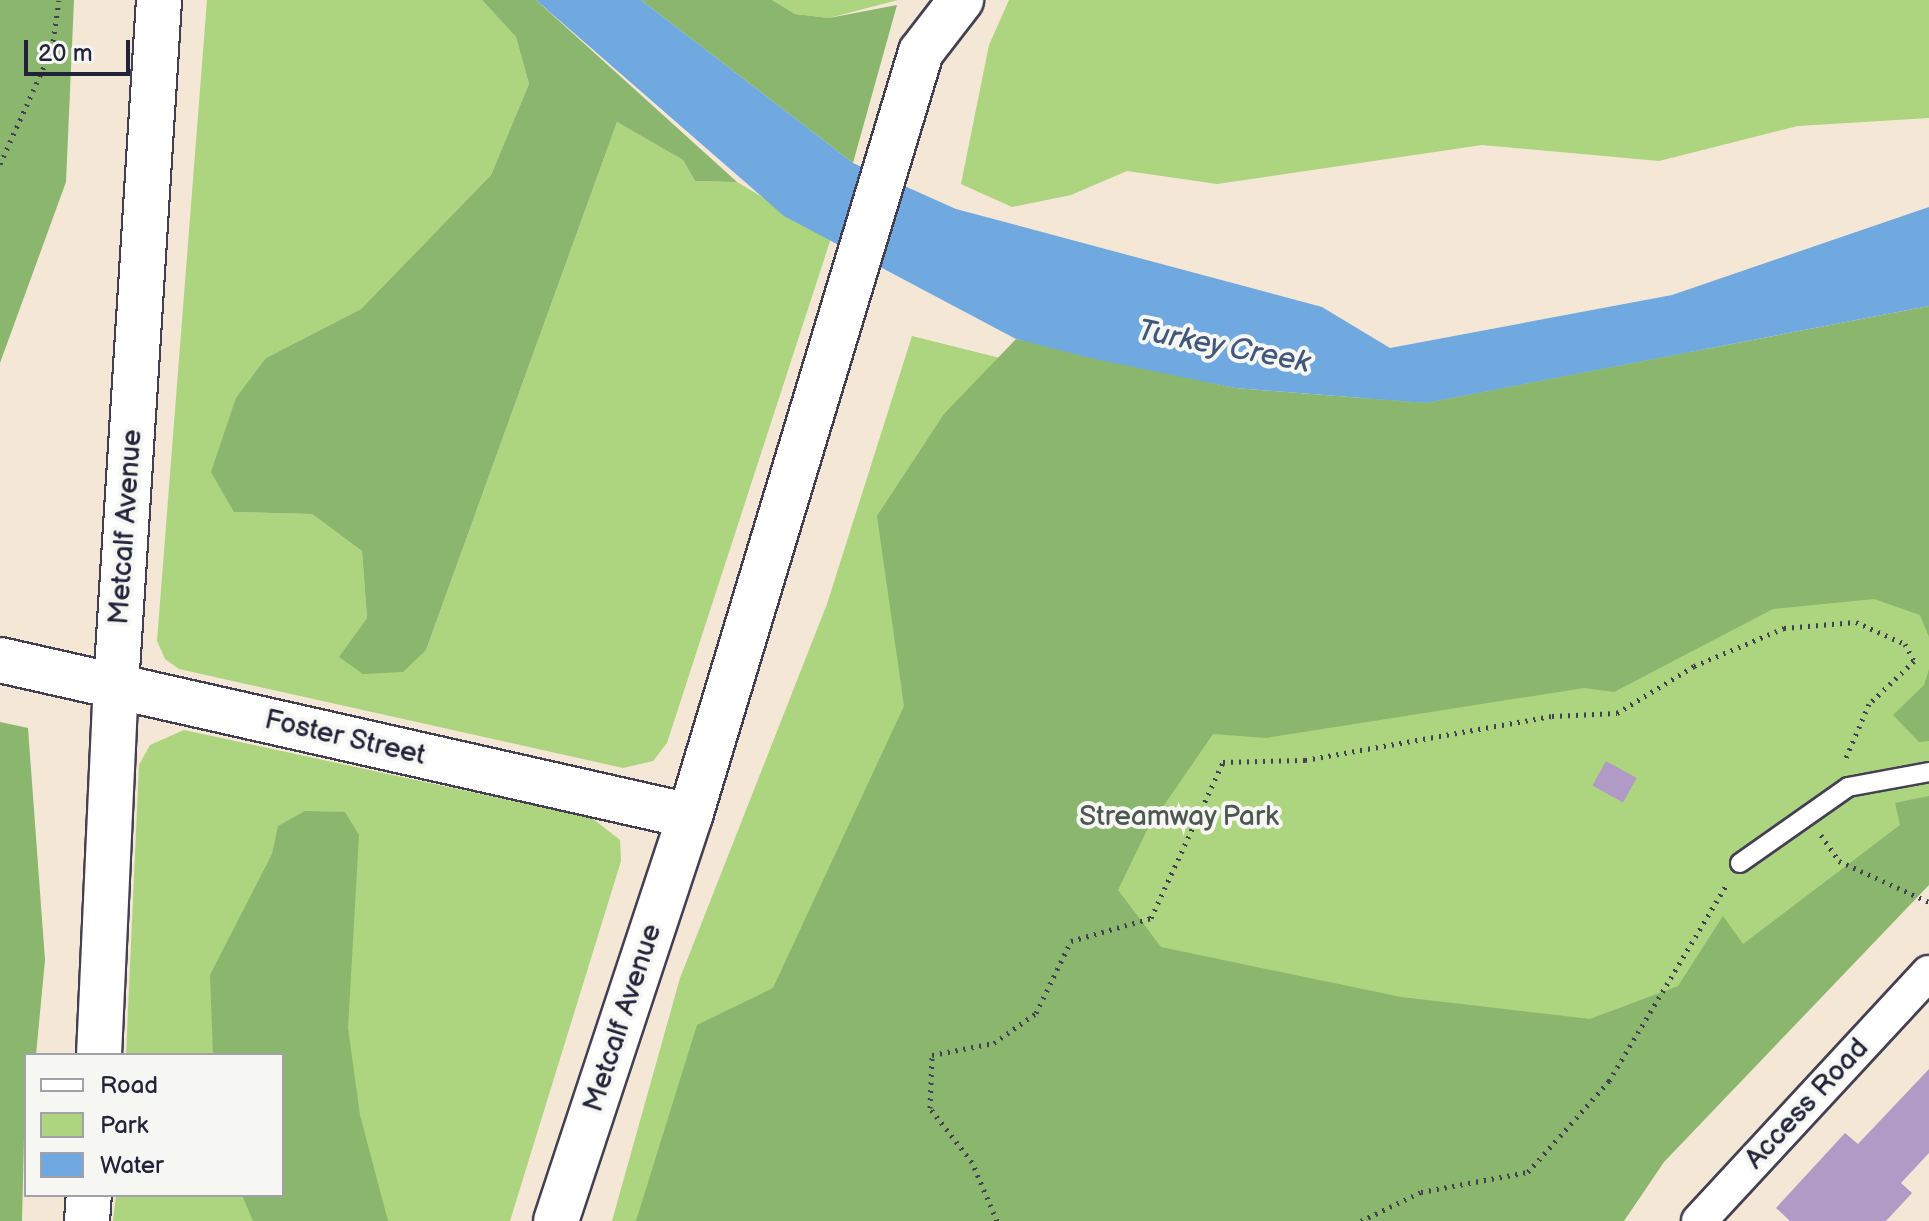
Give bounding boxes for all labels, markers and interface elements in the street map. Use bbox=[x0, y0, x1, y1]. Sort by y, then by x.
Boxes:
scale bar bbox=[28, 24, 134, 74]
text: 20 m bbox=[38, 39, 93, 68]
water label: Turkey Creek bbox=[1134, 312, 1314, 382]
street label: Metcalf Avenue bbox=[102, 428, 150, 626]
street label: Foster Street bbox=[261, 703, 429, 773]
park label: Streamway Park bbox=[1078, 800, 1280, 834]
street label: Metcalf Avenue bbox=[577, 920, 669, 1116]
street label: Access Road bbox=[1738, 1032, 1876, 1176]
legend bbox=[24, 1053, 284, 1197]
text: Road bbox=[100, 1071, 158, 1100]
text: Park bbox=[100, 1111, 148, 1140]
text: Water bbox=[100, 1151, 164, 1180]

